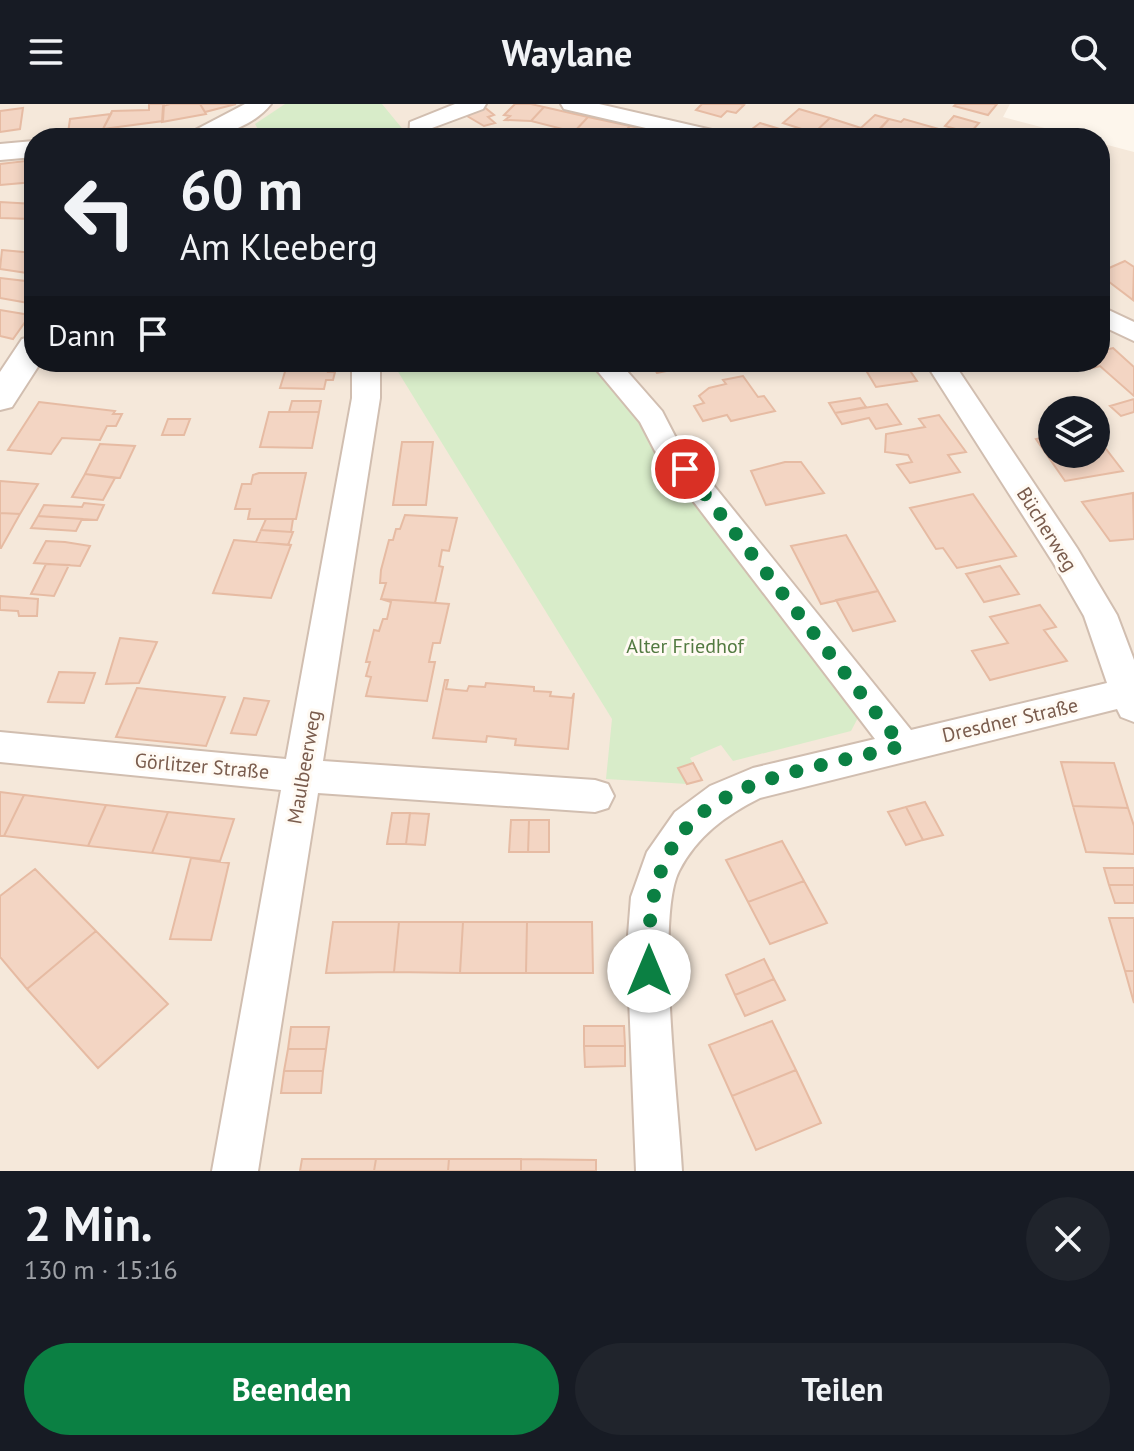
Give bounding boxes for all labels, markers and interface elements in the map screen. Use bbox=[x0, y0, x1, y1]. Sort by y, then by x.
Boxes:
text: Waylane bbox=[502, 29, 632, 76]
icon: menu bbox=[24, 30, 68, 74]
icon: search bbox=[1066, 30, 1110, 74]
text: 60 m bbox=[180, 153, 303, 225]
icon: left bbox=[48, 160, 152, 264]
text: Am Kleeberg bbox=[180, 223, 378, 270]
icon: arrive bbox=[131, 312, 175, 356]
text: Dann bbox=[48, 315, 115, 354]
map controls bbox=[1038, 396, 1110, 468]
button: layers bbox=[1038, 396, 1110, 468]
pin bbox=[651, 435, 719, 503]
icon: arrive bbox=[663, 447, 707, 491]
street label: Bücherweg bbox=[1011, 482, 1083, 576]
park label: Alter Friedhof bbox=[626, 633, 745, 659]
street label: Dresdner Straße bbox=[940, 692, 1080, 748]
street label: Maulbeerweg bbox=[281, 708, 327, 826]
street label: Görlitzer Straße bbox=[134, 747, 270, 785]
position arrow bbox=[607, 929, 691, 1013]
text: 2 Min. bbox=[24, 1192, 153, 1254]
button: close bbox=[1026, 1197, 1110, 1281]
text: 130 m · 15:16 bbox=[24, 1253, 178, 1286]
button: Beenden bbox=[24, 1343, 559, 1435]
button: Teilen bbox=[575, 1343, 1110, 1435]

